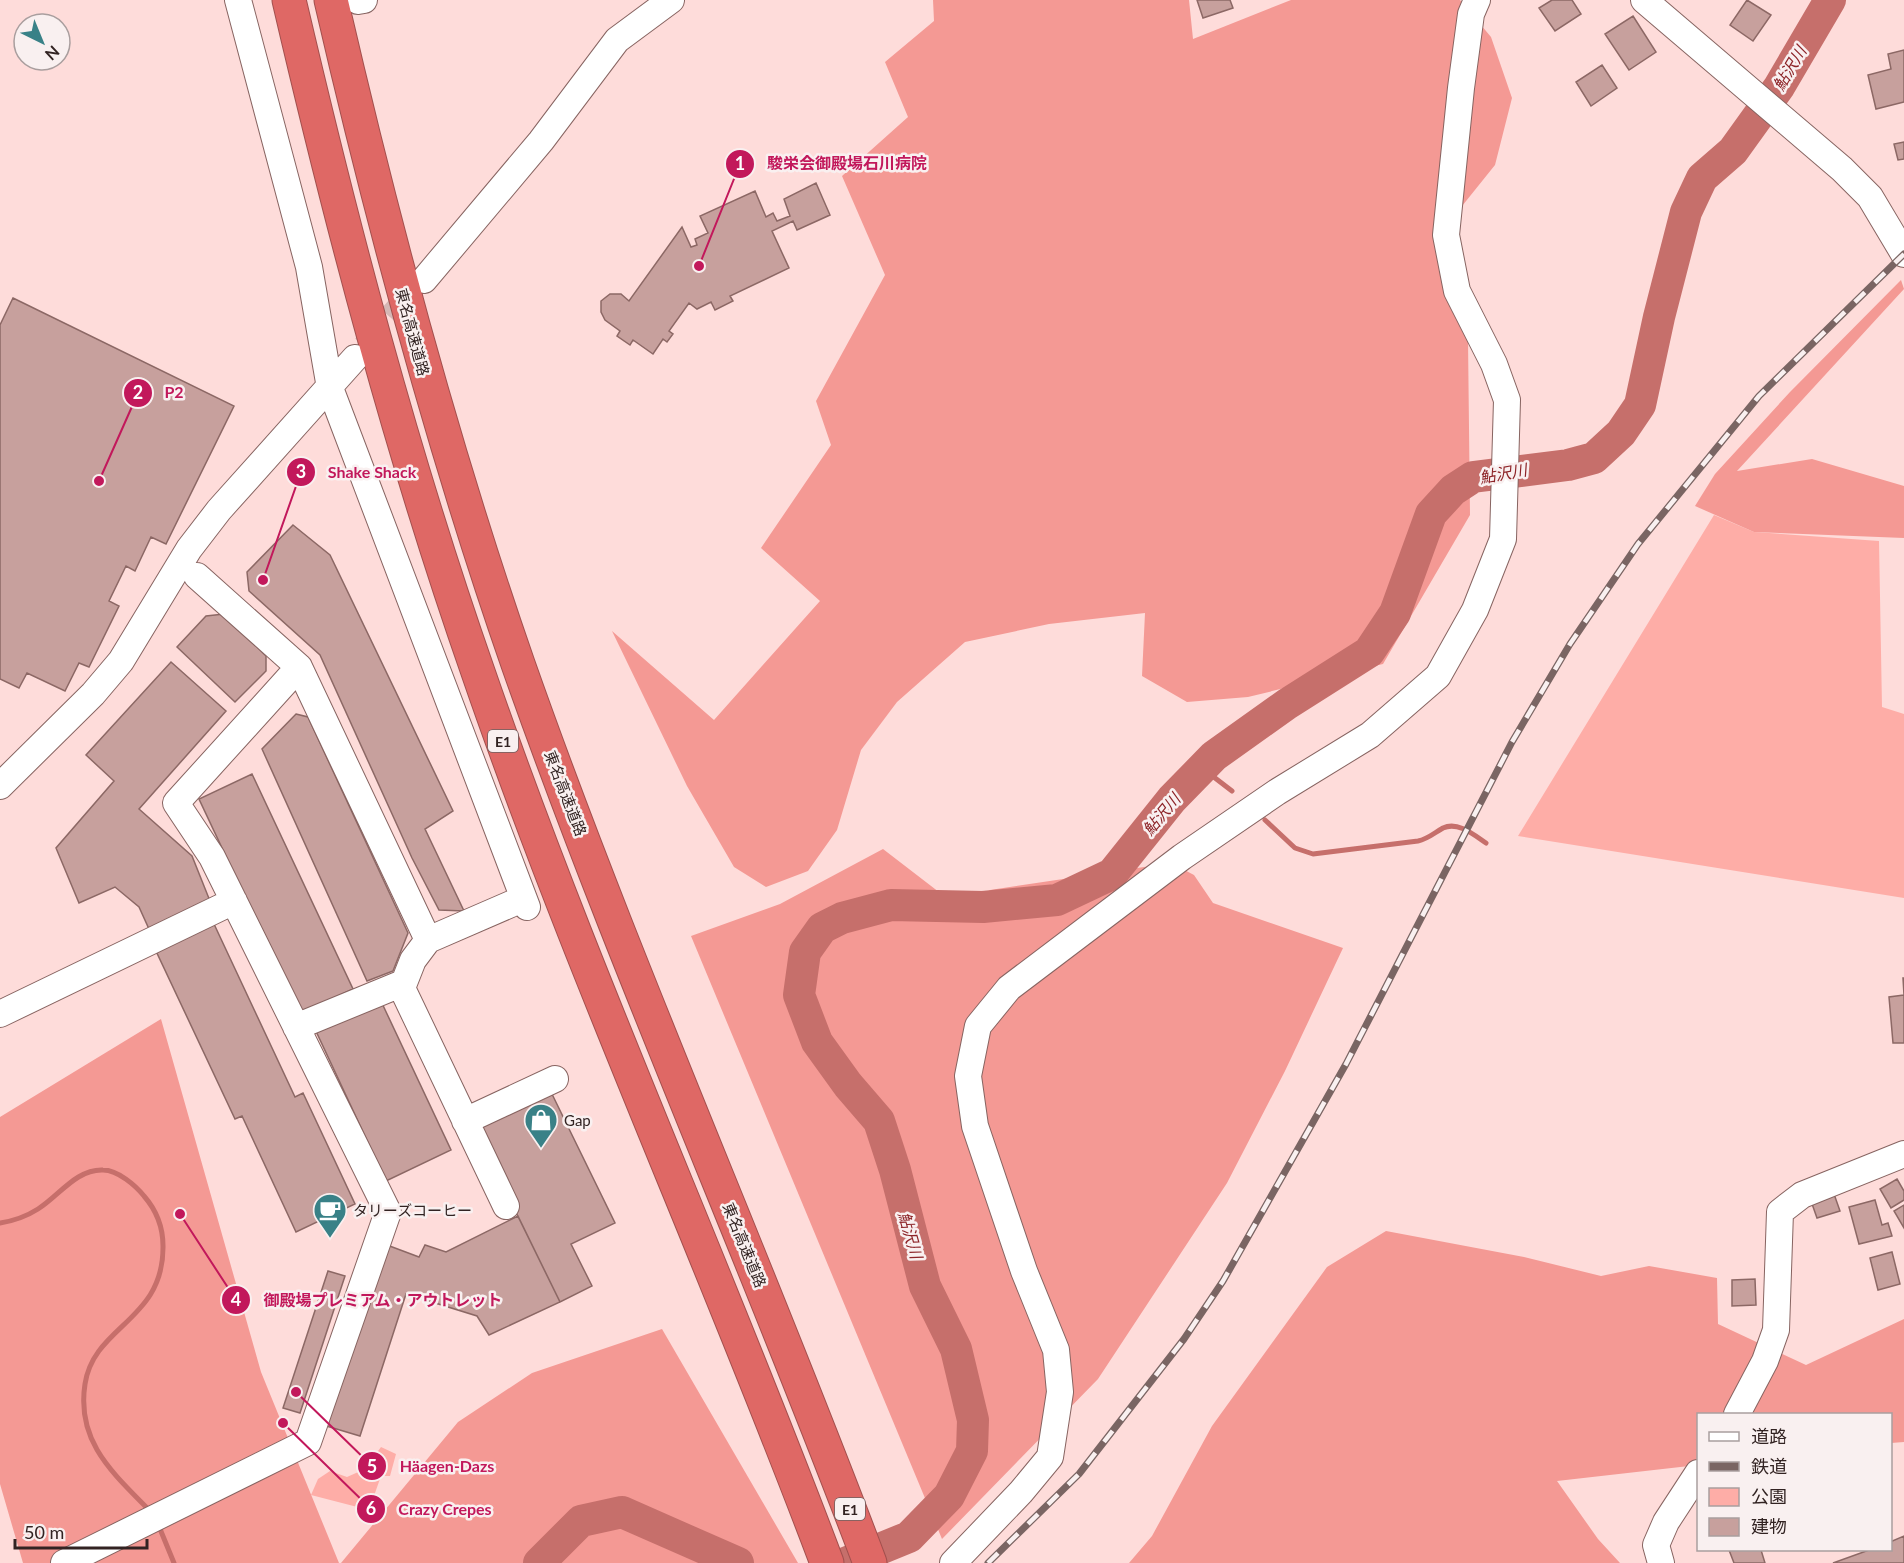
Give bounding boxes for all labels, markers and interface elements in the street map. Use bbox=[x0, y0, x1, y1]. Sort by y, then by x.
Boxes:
north arrow bbox=[12, 12, 72, 72]
water label: 鮎沢川 bbox=[1768, 41, 1811, 93]
text: N bbox=[42, 42, 64, 64]
callout: 駿栄会御殿場石川病院 bbox=[725, 147, 939, 181]
text: 1 bbox=[735, 152, 745, 174]
text: 駿栄会御殿場石川病院 bbox=[767, 153, 927, 172]
street label: 東名高速道路 bbox=[393, 286, 433, 378]
callout: P2 bbox=[123, 376, 196, 410]
text: 2 bbox=[133, 381, 143, 403]
text: P2 bbox=[164, 382, 184, 401]
callout: Shake Shack bbox=[286, 455, 428, 489]
water label: 鮎沢川 bbox=[1478, 459, 1530, 487]
text: 3 bbox=[296, 460, 306, 482]
text: Shake Shack bbox=[328, 462, 417, 481]
road number: E1 bbox=[488, 730, 518, 752]
street label: 東名高速道路 bbox=[541, 748, 591, 838]
water label: 鮎沢川 bbox=[1138, 788, 1185, 838]
shop icon: Gap bbox=[523, 1102, 559, 1149]
place label: Gap bbox=[564, 1111, 591, 1129]
cafe icon: タリーズコーヒー bbox=[312, 1192, 348, 1239]
street label: 東名高速道路 bbox=[720, 1200, 770, 1290]
place label: タリーズコーヒー bbox=[353, 1201, 472, 1219]
water label: 鮎沢川 bbox=[895, 1209, 927, 1263]
callout: 御殿場プレミアム・アウトレット bbox=[221, 1283, 515, 1317]
text: 4 bbox=[231, 1288, 241, 1310]
text: 御殿場プレミアム・アウトレット bbox=[264, 1290, 502, 1309]
legend bbox=[1697, 1413, 1892, 1551]
text: 道路 bbox=[1751, 1425, 1787, 1447]
callout: Häagen-Dazs bbox=[357, 1449, 506, 1483]
text: 5 bbox=[367, 1455, 377, 1477]
text: 鉄道 bbox=[1751, 1455, 1787, 1477]
text: Häagen-Dazs bbox=[400, 1456, 494, 1475]
text: 公園 bbox=[1751, 1485, 1787, 1507]
callout: Crazy Crepes bbox=[356, 1492, 504, 1526]
text: 6 bbox=[366, 1497, 376, 1519]
road number: E1 bbox=[835, 1498, 865, 1520]
text: Crazy Crepes bbox=[398, 1499, 492, 1518]
scale bar bbox=[15, 1512, 147, 1550]
text: 建物 bbox=[1751, 1515, 1787, 1537]
text: 50 m bbox=[24, 1521, 64, 1543]

